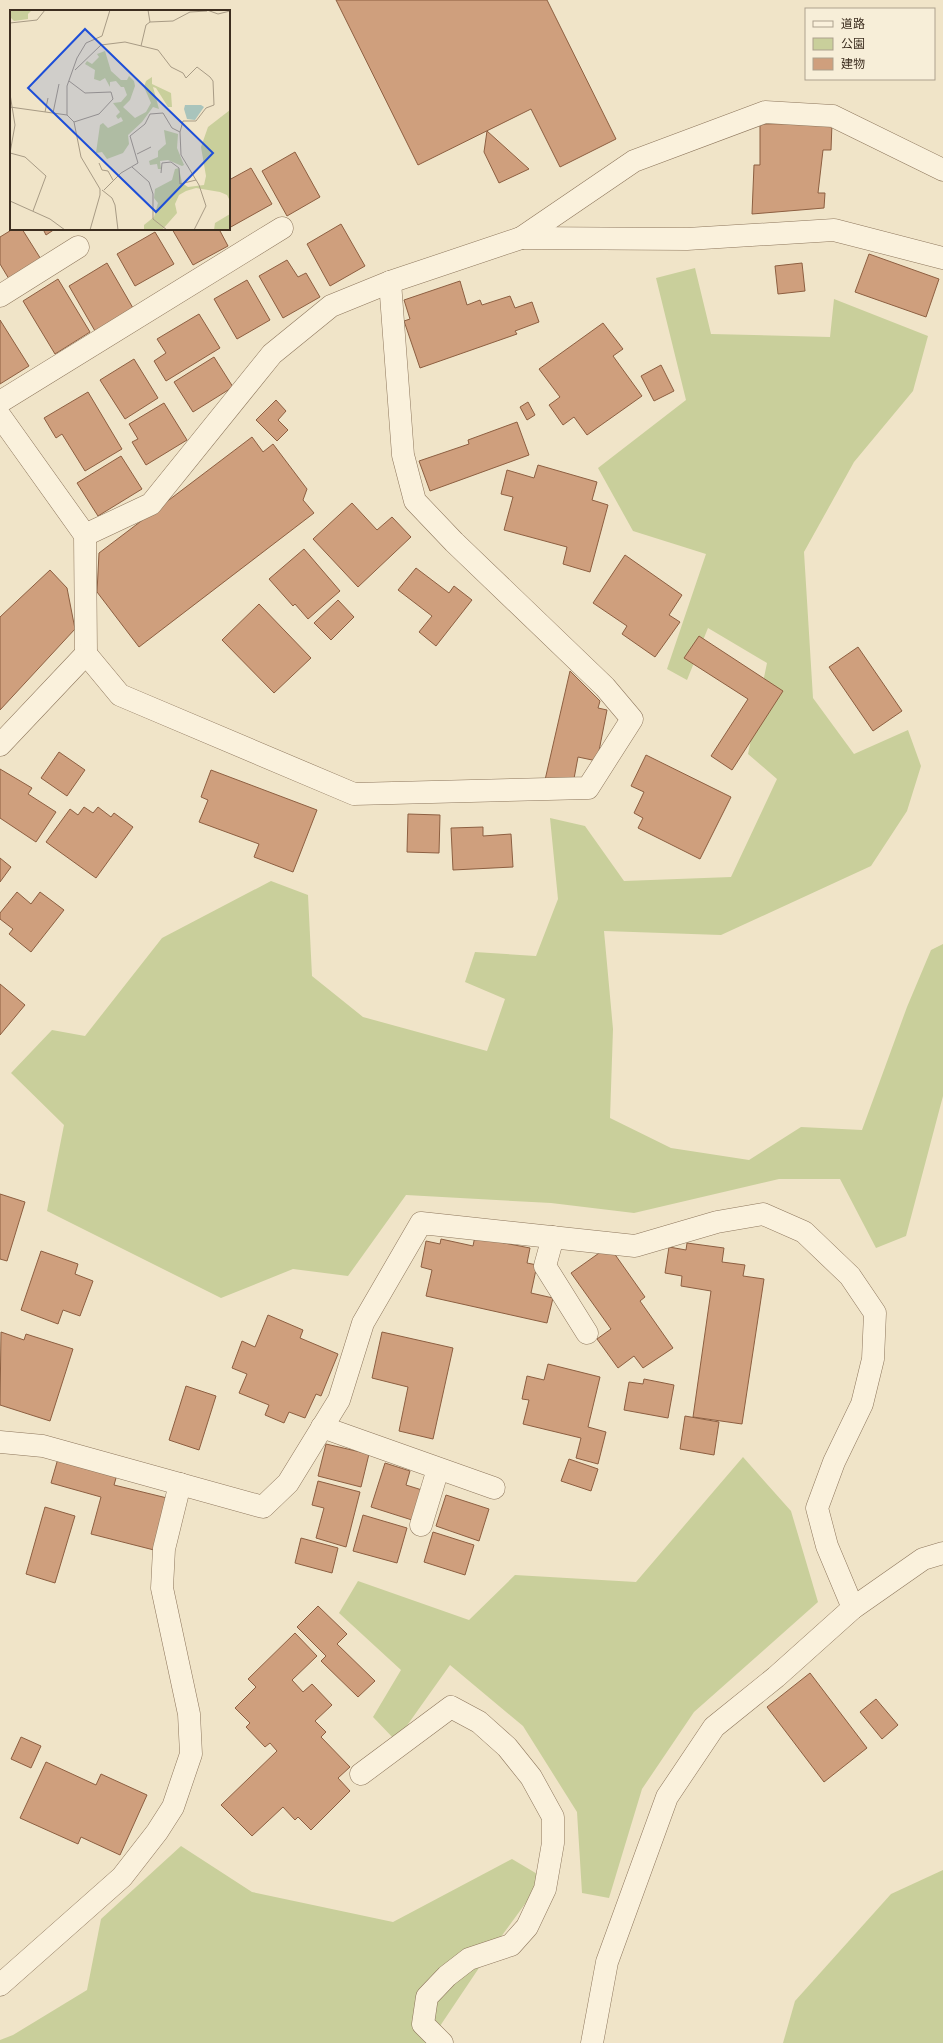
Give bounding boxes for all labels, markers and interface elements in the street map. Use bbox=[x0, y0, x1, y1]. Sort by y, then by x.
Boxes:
legend bbox=[805, 8, 935, 80]
inset map bbox=[10, 10, 230, 230]
text: 道路 bbox=[841, 16, 865, 31]
text: 公園 bbox=[841, 36, 865, 51]
text: 建物 bbox=[841, 56, 865, 71]

